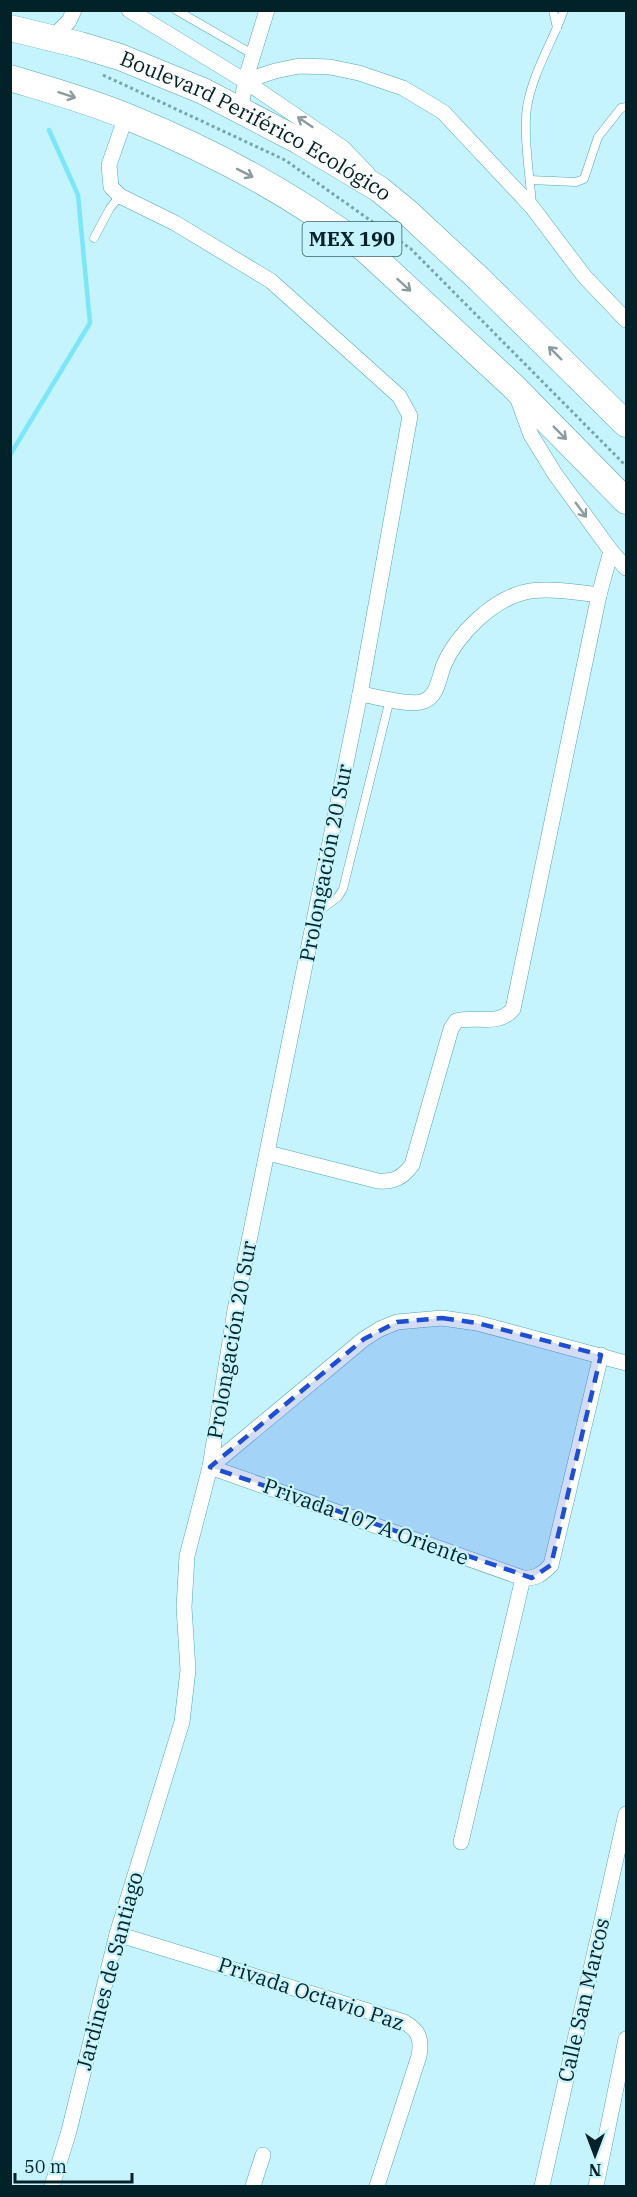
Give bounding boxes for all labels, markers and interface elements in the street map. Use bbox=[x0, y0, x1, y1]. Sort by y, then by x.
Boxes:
street label: Boulevard Periférico Ecológico bbox=[116, 44, 398, 207]
one-way arrow bbox=[57, 90, 76, 101]
one-way arrow bbox=[297, 116, 314, 128]
one-way arrow bbox=[235, 168, 253, 179]
road number: MEX 190 bbox=[302, 222, 401, 256]
one-way arrow bbox=[396, 278, 411, 292]
one-way arrow bbox=[547, 346, 562, 361]
one-way arrow bbox=[553, 426, 568, 441]
one-way arrow bbox=[575, 501, 587, 517]
street label: Prolongación 20 Sur bbox=[292, 761, 358, 964]
street label: Prolongación 20 Sur bbox=[200, 1238, 262, 1441]
street label: Privada 107 A Oriente bbox=[260, 1471, 473, 1571]
street label: Jardines de Santiago bbox=[69, 1869, 149, 2073]
street label: Calle San Marcos bbox=[551, 1915, 616, 2085]
street label: Privada Octavio Paz bbox=[215, 1950, 408, 2036]
north arrow bbox=[565, 2125, 625, 2185]
scale bar bbox=[15, 2146, 132, 2184]
text: 50 m bbox=[24, 2155, 67, 2178]
text: N bbox=[589, 2160, 601, 2180]

